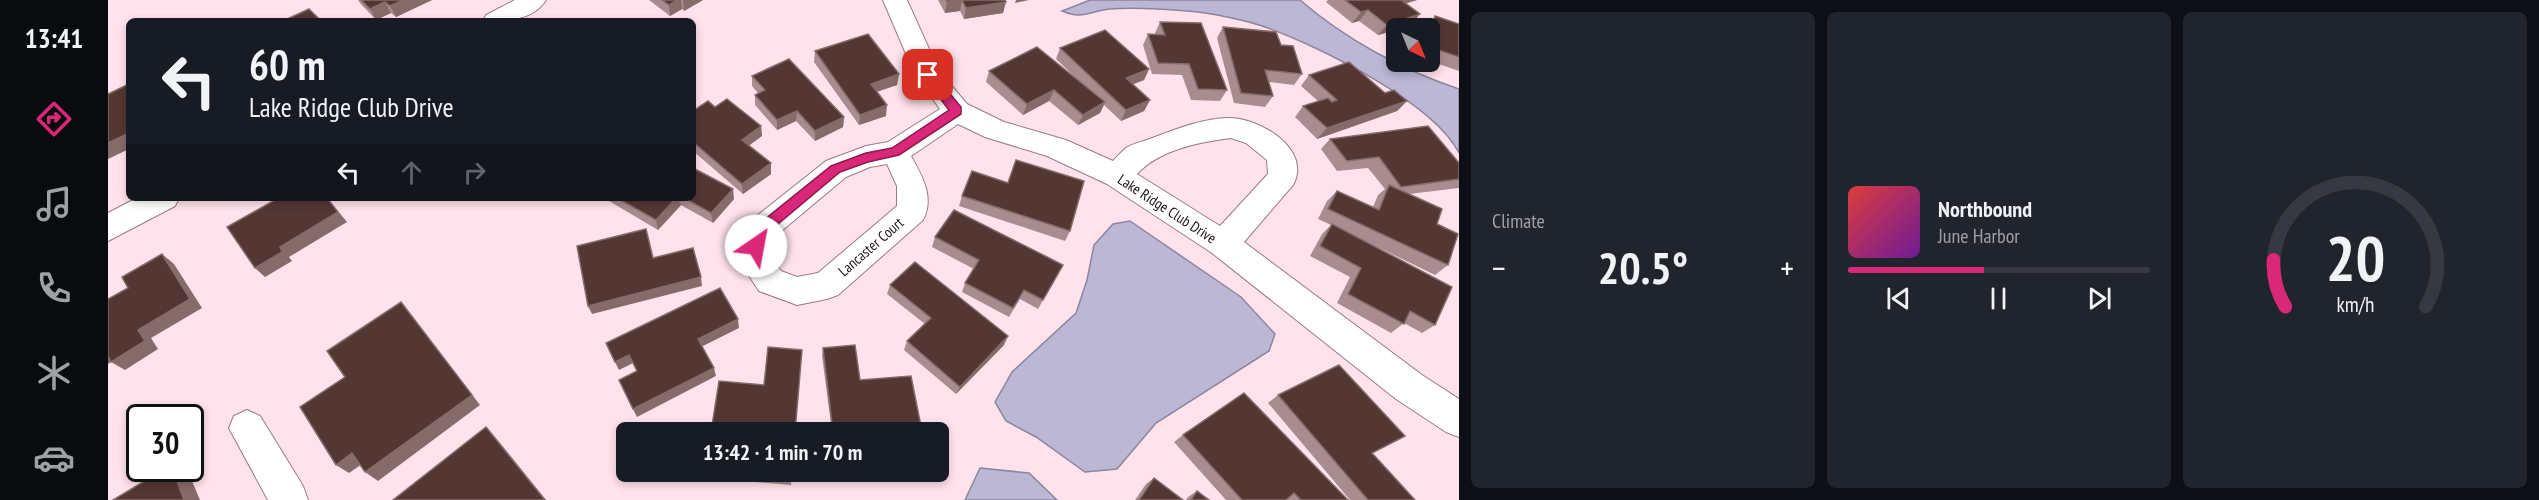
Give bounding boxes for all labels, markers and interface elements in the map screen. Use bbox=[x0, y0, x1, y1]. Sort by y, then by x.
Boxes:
north arrow bbox=[1386, 18, 1440, 72]
map controls bbox=[1386, 18, 1440, 72]
text: 13:41 bbox=[25, 21, 83, 55]
text: 60 m bbox=[249, 37, 326, 92]
icon: left bbox=[150, 42, 228, 120]
pin bbox=[902, 49, 953, 100]
icon: arrive bbox=[911, 58, 944, 91]
text: Lake Ridge Club Drive bbox=[249, 90, 454, 124]
icon: directions bbox=[33, 98, 75, 140]
icon: left bbox=[332, 156, 365, 189]
icon: ahead bbox=[395, 156, 428, 189]
icon: right bbox=[458, 156, 491, 189]
street label: Lake Ridge Club Drive bbox=[1114, 170, 1220, 248]
icon: music bbox=[33, 183, 75, 225]
text: Northbound bbox=[1938, 195, 2032, 223]
text: Climate bbox=[1492, 208, 1545, 234]
street label: Lancaster Court bbox=[834, 213, 907, 280]
position arrow bbox=[724, 214, 788, 278]
text: 20 bbox=[2325, 217, 2385, 298]
text: June Harbor bbox=[1938, 223, 2020, 249]
text: 20.5° bbox=[1598, 238, 1688, 296]
text: − bbox=[1492, 246, 1506, 289]
text: + bbox=[1780, 246, 1794, 289]
icon: phone bbox=[33, 267, 75, 309]
icon: previous bbox=[1882, 282, 1915, 315]
icon: pause bbox=[1982, 282, 2015, 315]
icon: next bbox=[2083, 282, 2116, 315]
text: km/h bbox=[2336, 290, 2374, 318]
icon: climate bbox=[33, 352, 75, 394]
speed limit sign: 30 bbox=[126, 404, 204, 482]
icon: car bbox=[33, 437, 75, 479]
text: 13:42 · 1 min · 70 m bbox=[703, 438, 862, 466]

